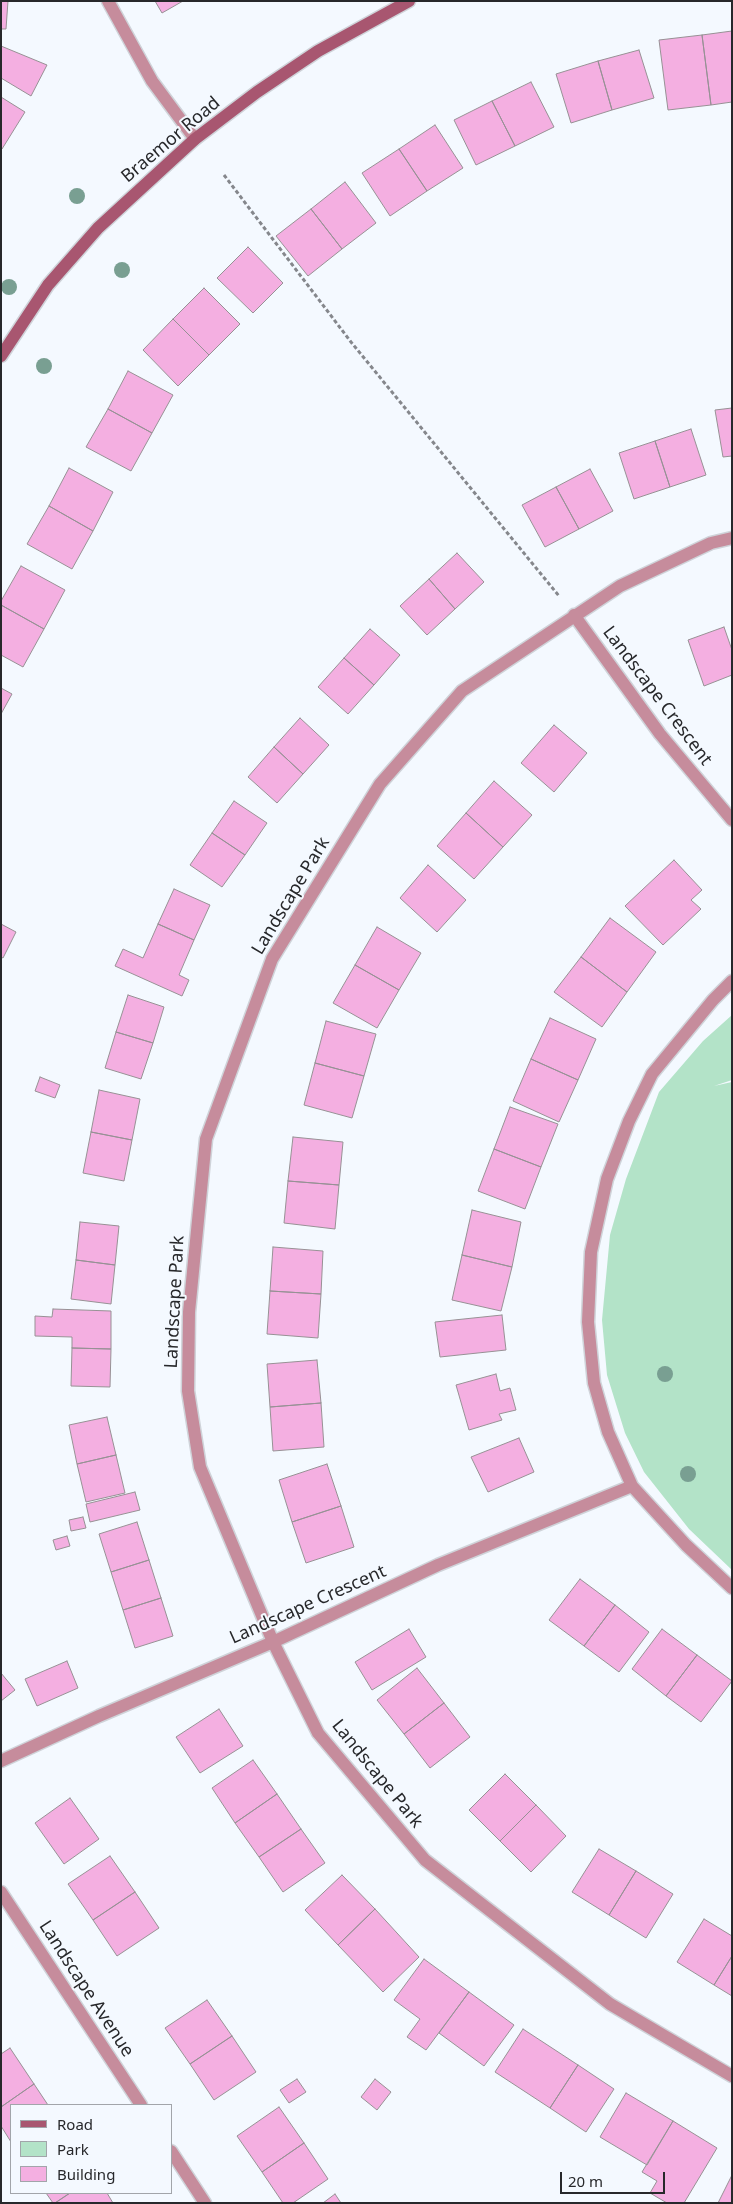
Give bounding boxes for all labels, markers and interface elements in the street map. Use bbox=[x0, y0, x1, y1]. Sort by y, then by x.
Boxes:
street label: Braemor Road bbox=[117, 92, 225, 188]
street label: Landscape Crescent bbox=[598, 622, 716, 770]
street label: Landscape Park bbox=[247, 833, 335, 959]
street label: Landscape Park bbox=[161, 1235, 189, 1369]
street label: Landscape Crescent bbox=[227, 1561, 389, 1649]
street label: Landscape Park bbox=[327, 1716, 427, 1832]
street label: Landscape Avenue bbox=[34, 1917, 138, 2061]
legend bbox=[10, 2104, 172, 2194]
text: Road bbox=[57, 2114, 93, 2134]
text: Park bbox=[57, 2139, 89, 2159]
scale bar bbox=[563, 2162, 668, 2194]
text: Building bbox=[57, 2164, 115, 2184]
text: 20 m bbox=[568, 2171, 603, 2191]

